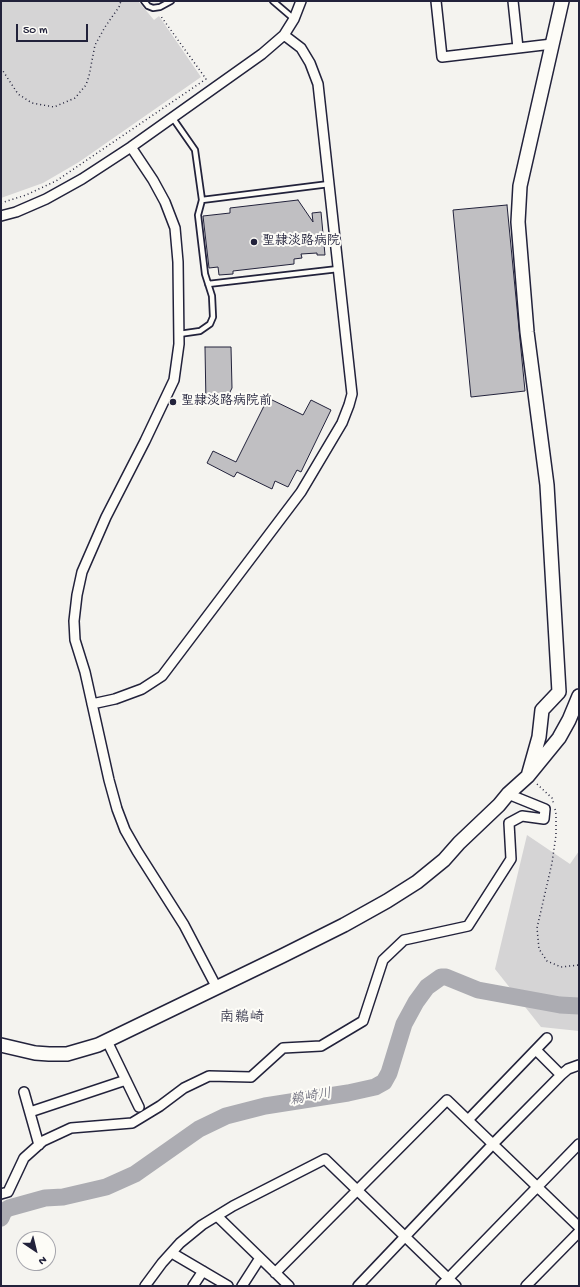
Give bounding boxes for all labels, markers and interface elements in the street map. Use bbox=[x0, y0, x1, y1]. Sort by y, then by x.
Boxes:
scale bar bbox=[18, 16, 90, 42]
text: 50 m bbox=[23, 24, 48, 38]
place label: 聖隷淡路病院 bbox=[262, 234, 340, 250]
marker: 聖隷淡路病院 bbox=[249, 237, 259, 247]
place label: 聖隷淡路病院前 bbox=[181, 394, 272, 410]
marker: 聖隷淡路病院前 bbox=[168, 397, 178, 407]
district label: 南鵜崎 bbox=[220, 1010, 264, 1028]
water label: 鵜崎川 bbox=[289, 1086, 333, 1110]
north arrow bbox=[16, 1231, 56, 1271]
text: N bbox=[36, 1253, 49, 1267]

